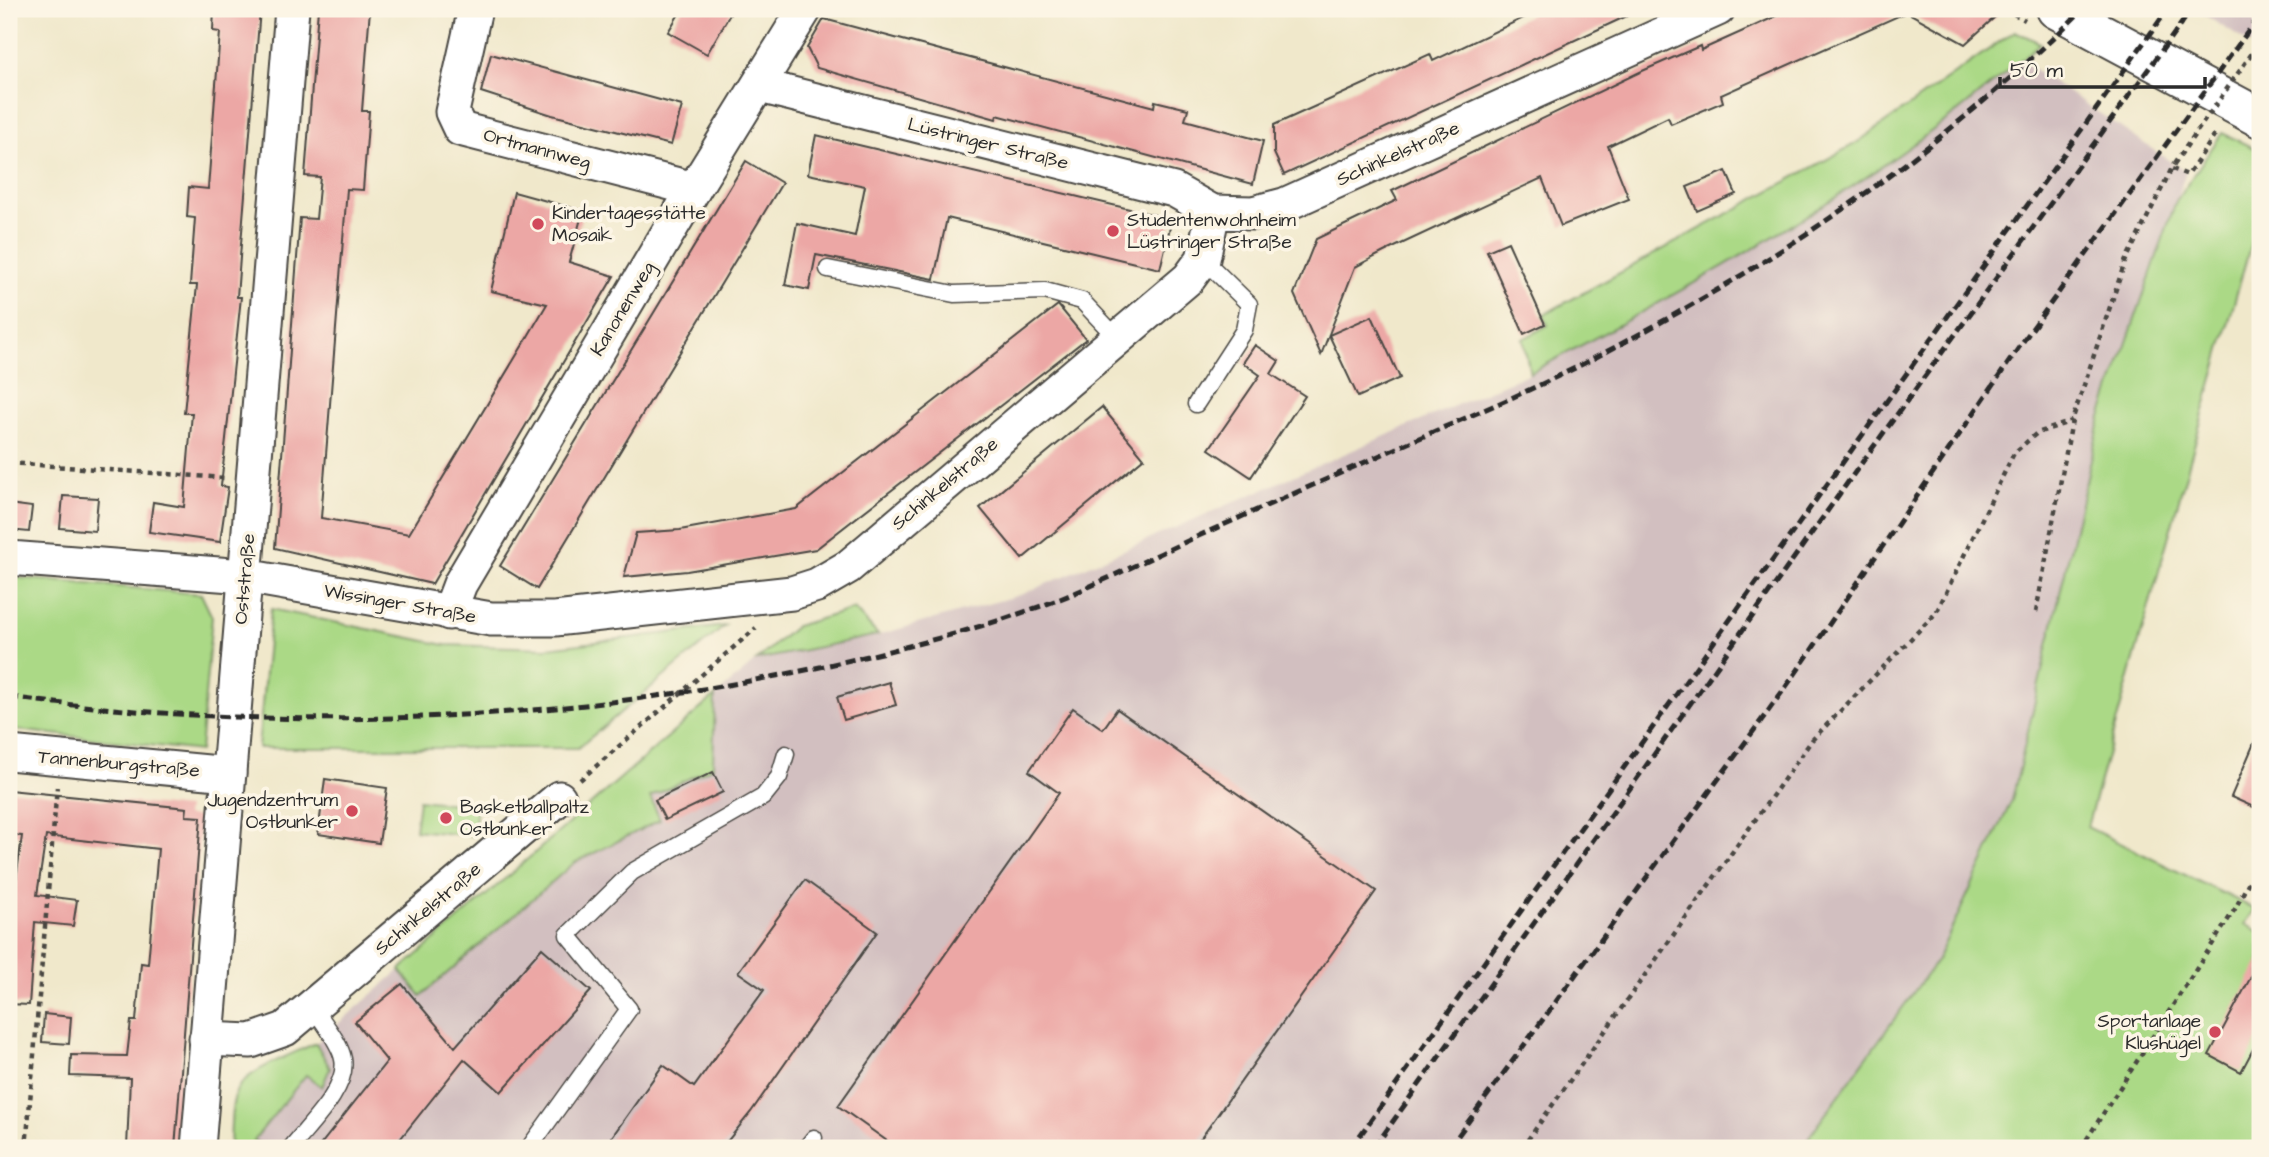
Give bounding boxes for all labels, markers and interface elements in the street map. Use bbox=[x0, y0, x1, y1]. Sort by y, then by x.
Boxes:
scale bar bbox=[2000, 46, 2204, 90]
text: 50 m bbox=[2010, 56, 2064, 85]
street label: Lüstringer Straße bbox=[904, 111, 1071, 178]
street label: Schinkelstraße bbox=[1332, 115, 1464, 193]
street label: Ortmannweg bbox=[480, 122, 594, 177]
place label: Kindertagesstätte Mosaik bbox=[552, 200, 706, 249]
place label: Studentenwohnheim Lüstringer Straße bbox=[1127, 207, 1296, 257]
marker: Kindertagesstätte Mosaik bbox=[530, 216, 546, 232]
marker: Studentenwohnheim Lüstringer Straße bbox=[1105, 223, 1121, 239]
street label: Kanonenweg bbox=[584, 256, 663, 362]
street label: Schinkelstraße bbox=[886, 431, 1004, 537]
street label: Oststraße bbox=[228, 532, 262, 626]
street label: Wissinger Straße bbox=[322, 577, 478, 632]
street label: Tannenburgstraße bbox=[37, 743, 201, 786]
place label: Jugendzentrum Ostbunker bbox=[207, 787, 339, 836]
place label: Basketballpaltz Ostbunker bbox=[460, 794, 590, 843]
marker: Jugendzentrum Ostbunker bbox=[344, 803, 360, 819]
marker: Basketballpaltz Ostbunker bbox=[438, 810, 454, 826]
street label: Schinkelstraße bbox=[369, 856, 487, 962]
place label: Sportanlage Klushügel bbox=[2097, 1008, 2201, 1058]
marker: Sportanlage Klushügel bbox=[2207, 1024, 2223, 1040]

